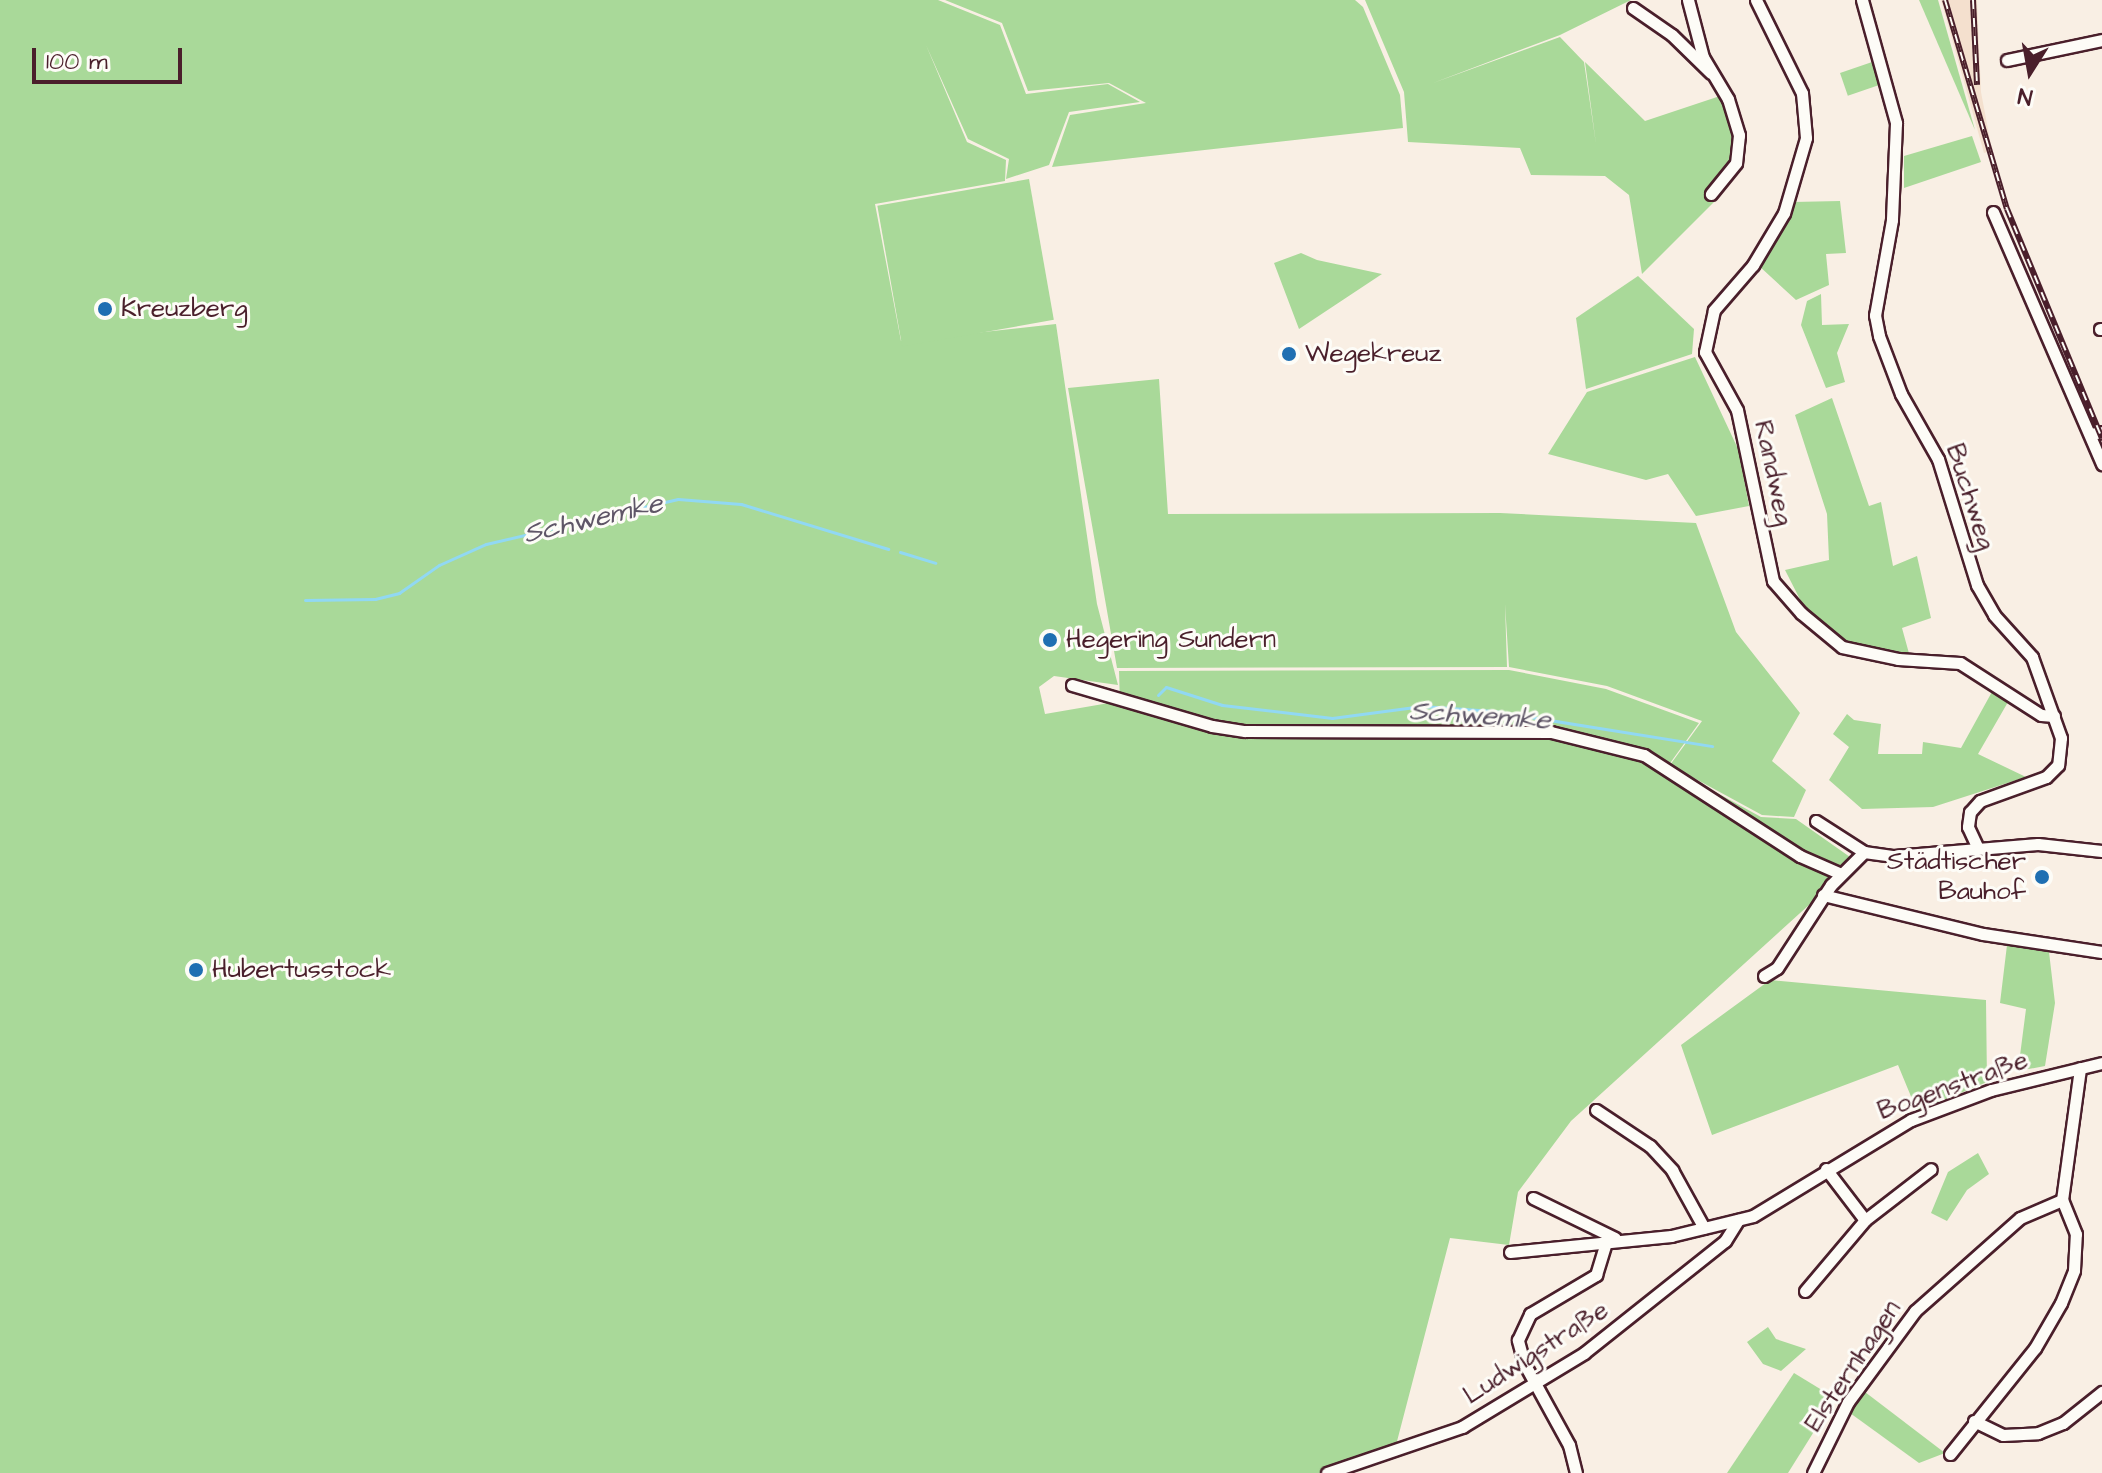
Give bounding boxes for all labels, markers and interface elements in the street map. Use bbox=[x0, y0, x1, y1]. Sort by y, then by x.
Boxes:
scale bar bbox=[36, 32, 186, 82]
north arrow bbox=[1990, 32, 2070, 112]
text: 100 m bbox=[46, 45, 108, 79]
text: N bbox=[2016, 80, 2035, 113]
place label: Kreuzberg bbox=[121, 293, 248, 325]
marker: Kreuzberg bbox=[96, 300, 114, 318]
place label: Wegekreuz bbox=[1305, 338, 1441, 370]
marker: Wegekreuz bbox=[1280, 345, 1298, 363]
street label: Randweg bbox=[1747, 418, 1799, 528]
street label: Buchweg bbox=[1938, 440, 2002, 554]
water label: Schwemke bbox=[520, 487, 666, 551]
place label: Hegering Sundern bbox=[1066, 624, 1276, 656]
marker: Hegering Sundern bbox=[1041, 631, 1059, 649]
water label: Schwemke bbox=[1408, 694, 1552, 738]
place label: Städtischer Bauhof bbox=[1887, 846, 2026, 908]
marker: Städtischer Bauhof bbox=[2033, 868, 2051, 886]
place label: Hubertusstock bbox=[212, 954, 391, 986]
marker: Hubertusstock bbox=[187, 961, 205, 979]
street label: Bogenstraße bbox=[1874, 1044, 2032, 1128]
street label: Ludwigstraße bbox=[1458, 1295, 1614, 1411]
street label: Elsternhagen bbox=[1798, 1295, 1908, 1437]

